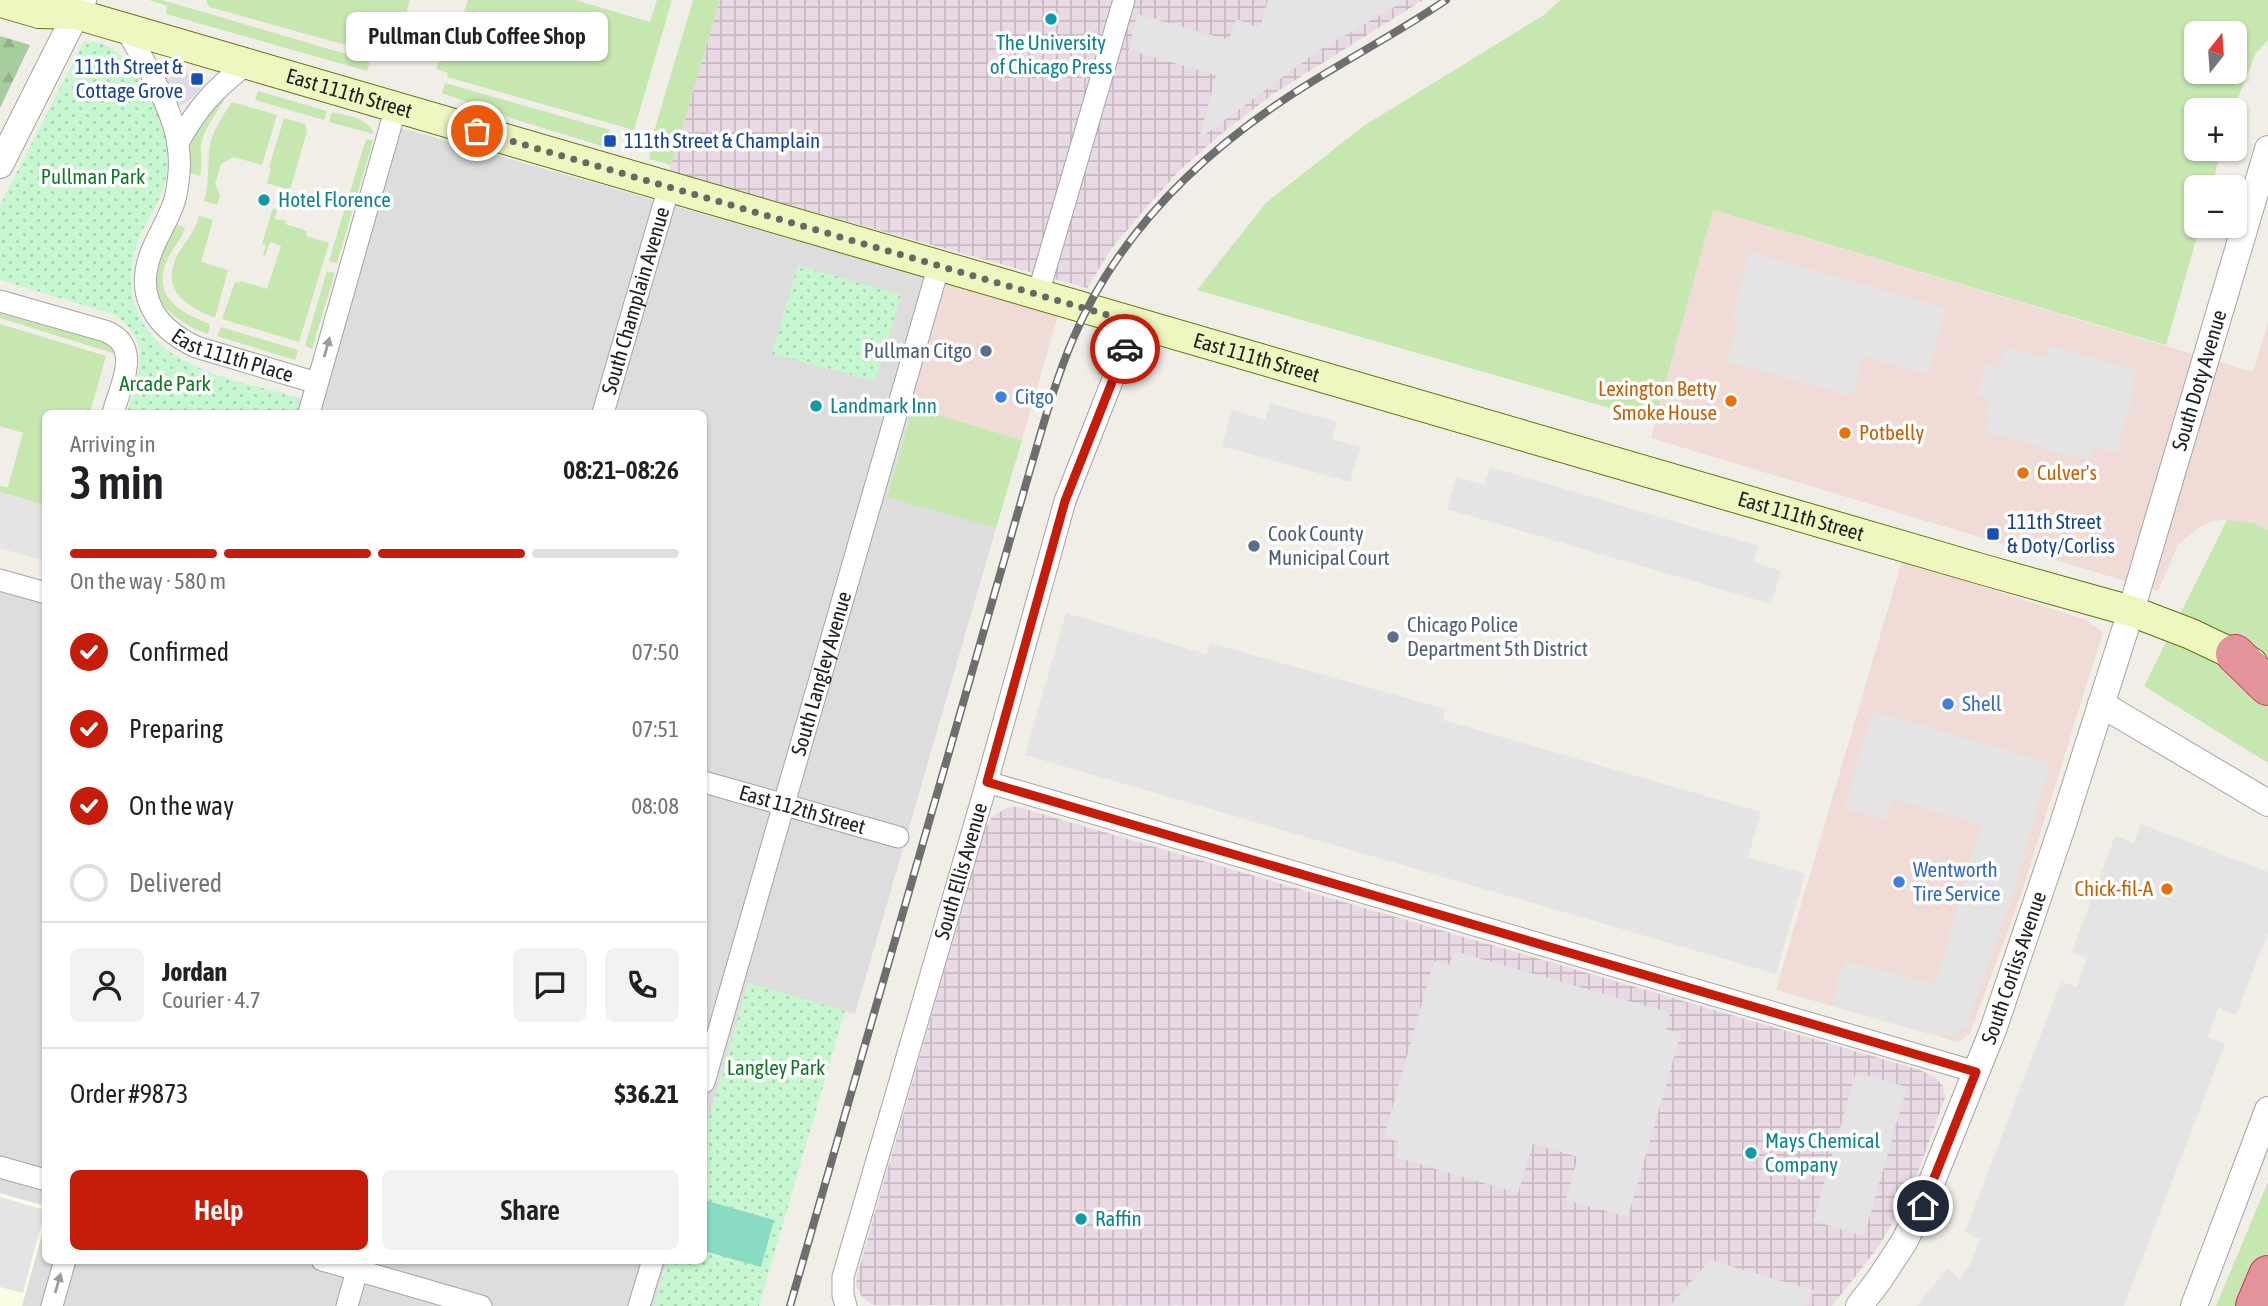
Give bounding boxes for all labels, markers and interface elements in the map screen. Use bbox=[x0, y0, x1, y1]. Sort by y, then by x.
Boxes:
marker: The University of Chicago Press bbox=[1043, 11, 1059, 27]
callout: Pullman Club Coffee Shop bbox=[346, 12, 608, 61]
north arrow bbox=[2184, 21, 2247, 84]
map controls bbox=[2184, 21, 2247, 238]
text: Pullman Club Coffee Shop bbox=[368, 23, 586, 49]
place label: The University of Chicago Press bbox=[990, 30, 1112, 78]
place label: 111th Street & Cottage Grove bbox=[74, 54, 183, 102]
street label: East 111th Street bbox=[284, 63, 415, 122]
marker: 111th Street & Cottage Grove bbox=[189, 71, 205, 87]
button: + bbox=[2184, 98, 2247, 161]
pin bbox=[447, 101, 507, 161]
icon: bag bbox=[458, 112, 496, 150]
place label: 111th Street & Champlain bbox=[624, 128, 820, 152]
marker: 111th Street & Champlain bbox=[602, 133, 618, 149]
park label: Pullman Park bbox=[41, 164, 145, 188]
button: − bbox=[2184, 175, 2247, 238]
place label: Hotel Florence bbox=[278, 187, 391, 211]
marker: Hotel Florence bbox=[256, 192, 272, 208]
street label: South Champlain Avenue bbox=[596, 204, 674, 397]
street label: South Doty Avenue bbox=[2166, 307, 2231, 453]
courier bbox=[1090, 314, 1160, 384]
street label: East 111th Place bbox=[167, 323, 296, 386]
street label: East 111th Street bbox=[1191, 327, 1323, 387]
icon: car bbox=[1106, 330, 1144, 368]
one-way arrow bbox=[323, 337, 333, 358]
place label: Pullman Citgo bbox=[864, 338, 972, 362]
marker: Pullman Citgo bbox=[978, 343, 994, 359]
park label: Arcade Park bbox=[119, 371, 211, 395]
place label: Lexington Betty Smoke House bbox=[1598, 376, 1717, 424]
place label: Citgo bbox=[1015, 384, 1054, 408]
marker: Citgo bbox=[993, 389, 1009, 405]
place label: Landmark Inn bbox=[830, 393, 937, 417]
marker: Lexington Betty Smoke House bbox=[1723, 393, 1739, 409]
marker: Landmark Inn bbox=[808, 398, 824, 414]
place label: Potbelly bbox=[1859, 420, 1924, 444]
marker: Potbelly bbox=[1837, 425, 1853, 441]
text: Arriving in bbox=[70, 431, 156, 457]
text: 08:21–08:26 bbox=[563, 455, 679, 485]
text: 3 min bbox=[70, 456, 164, 509]
place label: Culver's bbox=[2037, 460, 2097, 484]
marker: Culver's bbox=[2015, 465, 2031, 481]
street label: East 111th Street bbox=[1735, 486, 1867, 545]
place label: 111th Street & Doty/Corliss bbox=[2007, 509, 2115, 557]
place label: Cook County Municipal Court bbox=[1268, 521, 1390, 569]
marker: 111th Street & Doty/Corliss bbox=[1985, 526, 2001, 542]
marker: Cook County Municipal Court bbox=[1246, 538, 1262, 554]
text: On the way · 580 m bbox=[70, 568, 226, 594]
street label: South Langley Avenue bbox=[786, 588, 855, 758]
place label: Chicago Police Department 5th District bbox=[1407, 612, 1588, 660]
marker: Chicago Police Department 5th District bbox=[1385, 629, 1401, 645]
icon: check bbox=[70, 633, 108, 671]
text: Confirmed bbox=[129, 637, 229, 667]
text: 07:50 bbox=[632, 639, 679, 665]
place label: Shell bbox=[1962, 691, 2002, 715]
marker: Shell bbox=[1940, 696, 1956, 712]
icon: check bbox=[70, 710, 108, 748]
text: Preparing bbox=[129, 714, 223, 744]
text: 07:51 bbox=[632, 716, 679, 742]
street label: East 112th Street bbox=[737, 780, 868, 838]
icon: check bbox=[70, 787, 108, 825]
text: On the way bbox=[129, 791, 234, 821]
text: 08:08 bbox=[631, 793, 679, 819]
street label: South Ellis Avenue bbox=[929, 800, 991, 942]
place label: Wentworth Tire Service bbox=[1913, 857, 2001, 905]
text: Delivered bbox=[129, 868, 222, 898]
marker: Wentworth Tire Service bbox=[1891, 874, 1907, 890]
place label: Chick-fil-A bbox=[2075, 876, 2154, 900]
marker: Chick-fil-A bbox=[2159, 881, 2175, 897]
street label: South Corliss Avenue bbox=[1976, 888, 2050, 1047]
button: person bbox=[70, 948, 144, 1022]
button: chat bbox=[513, 948, 587, 1022]
button: phone bbox=[605, 948, 679, 1022]
text: Jordan bbox=[162, 957, 227, 987]
text: Courier · 4.7 bbox=[162, 987, 261, 1013]
park label: Langley Park bbox=[727, 1055, 825, 1079]
text: Order #9873 bbox=[70, 1079, 189, 1109]
text: $36.21 bbox=[615, 1079, 679, 1109]
place label: Mays Chemical Company bbox=[1765, 1128, 1880, 1176]
marker: Mays Chemical Company bbox=[1743, 1145, 1759, 1161]
button: Help bbox=[70, 1170, 368, 1250]
button: Share bbox=[382, 1170, 679, 1250]
pin bbox=[1893, 1176, 1953, 1236]
icon: home bbox=[1904, 1187, 1942, 1225]
place label: Raffin bbox=[1095, 1206, 1142, 1230]
marker: Raffin bbox=[1073, 1211, 1089, 1227]
one-way arrow bbox=[54, 1272, 64, 1293]

